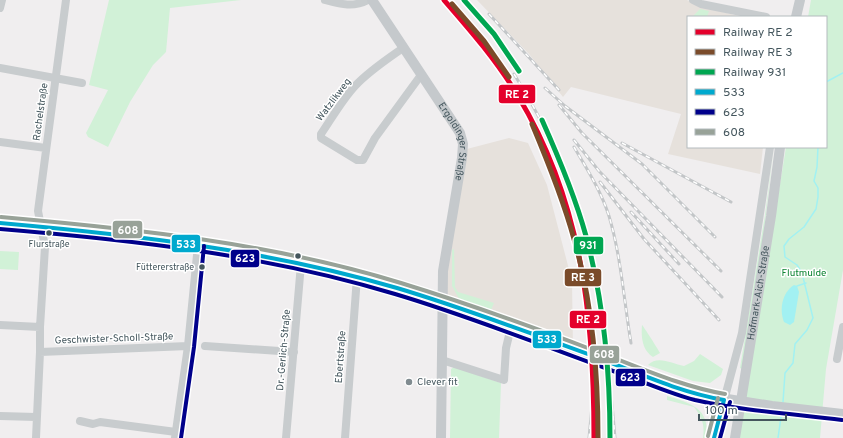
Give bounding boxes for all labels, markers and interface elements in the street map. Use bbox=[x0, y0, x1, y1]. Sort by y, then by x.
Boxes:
legend bbox=[687, 16, 827, 148]
text: Railway RE 2 bbox=[723, 25, 793, 41]
text: Railway RE 3 bbox=[723, 45, 793, 61]
text: Railway 931 bbox=[723, 65, 786, 81]
street label: Watzlikweg bbox=[314, 76, 354, 124]
street label: Rachelstraße bbox=[30, 82, 52, 142]
line badge: RE 2 bbox=[498, 84, 536, 104]
text: 533 bbox=[723, 85, 745, 101]
text: RE 2 bbox=[505, 88, 529, 102]
street label: Ergoldinger Straße bbox=[435, 100, 470, 182]
text: 623 bbox=[723, 105, 745, 121]
text: 608 bbox=[723, 125, 745, 141]
line badge: 608 bbox=[112, 220, 143, 239]
text: 608 bbox=[118, 224, 139, 238]
marker: Flurstraße bbox=[44, 228, 54, 238]
line badge: 533 bbox=[171, 234, 201, 253]
line badge: 931 bbox=[573, 236, 604, 255]
text: 533 bbox=[176, 238, 196, 252]
place label: Flurstraße bbox=[29, 239, 70, 250]
text: 931 bbox=[579, 239, 597, 253]
street label: Hofmark-Aich-Straße bbox=[744, 245, 773, 341]
line badge: 623 bbox=[230, 249, 260, 268]
unlabelled marker bbox=[293, 251, 303, 261]
text: 623 bbox=[235, 252, 255, 266]
place label: Füttererstraße bbox=[136, 262, 194, 273]
marker: Füttererstraße bbox=[197, 262, 207, 272]
park label: Flutmulde bbox=[782, 267, 826, 280]
line badge: RE 3 bbox=[564, 268, 602, 287]
text: RE 3 bbox=[571, 271, 595, 285]
street label: Dr.-Gerlich-Straße bbox=[274, 309, 294, 391]
line badge: RE 2 bbox=[569, 310, 607, 329]
text: RE 2 bbox=[576, 313, 600, 327]
street label: Geschwister-Scholl-Straße bbox=[54, 330, 174, 348]
street label: Ebertstraße bbox=[333, 330, 349, 384]
line badge: 533 bbox=[532, 330, 562, 349]
text: 533 bbox=[537, 333, 557, 347]
line badge: 608 bbox=[589, 345, 620, 364]
text: 608 bbox=[594, 348, 615, 362]
line badge: 623 bbox=[615, 368, 646, 387]
text: 623 bbox=[620, 371, 640, 385]
place label: Clever fit bbox=[417, 376, 458, 389]
marker: Clever fit bbox=[404, 377, 414, 387]
scale bar bbox=[699, 396, 786, 422]
text: 100 m bbox=[705, 403, 738, 419]

